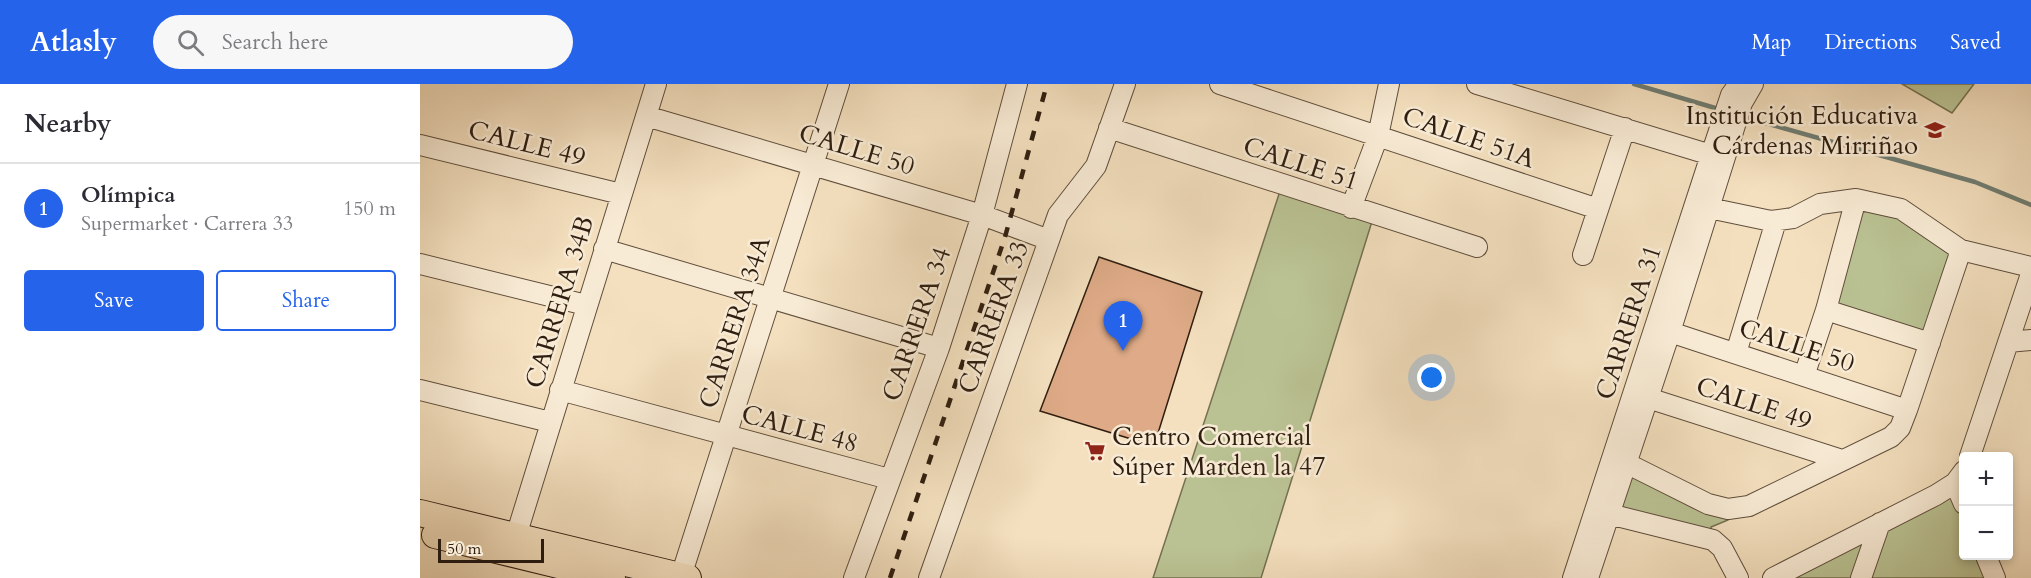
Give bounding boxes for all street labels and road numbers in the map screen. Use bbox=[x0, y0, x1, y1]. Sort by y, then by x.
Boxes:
street label: CALLE 51A bbox=[1398, 98, 1540, 177]
street label: CALLE 49 bbox=[465, 112, 589, 175]
street label: CALLE 50 bbox=[795, 115, 919, 184]
street label: CALLE 51 bbox=[1239, 128, 1363, 199]
street label: CARRERA 34B bbox=[517, 212, 602, 393]
street label: CARRERA 34A bbox=[690, 231, 779, 413]
street label: CARRERA 33 bbox=[950, 236, 1037, 399]
street label: CARRERA 31 bbox=[1587, 240, 1670, 404]
street label: CARRERA 34 bbox=[874, 243, 959, 406]
street label: CALLE 50 bbox=[1735, 310, 1859, 381]
street label: CALLE 49 bbox=[1692, 368, 1816, 439]
street label: CALLE 48 bbox=[738, 396, 862, 461]

